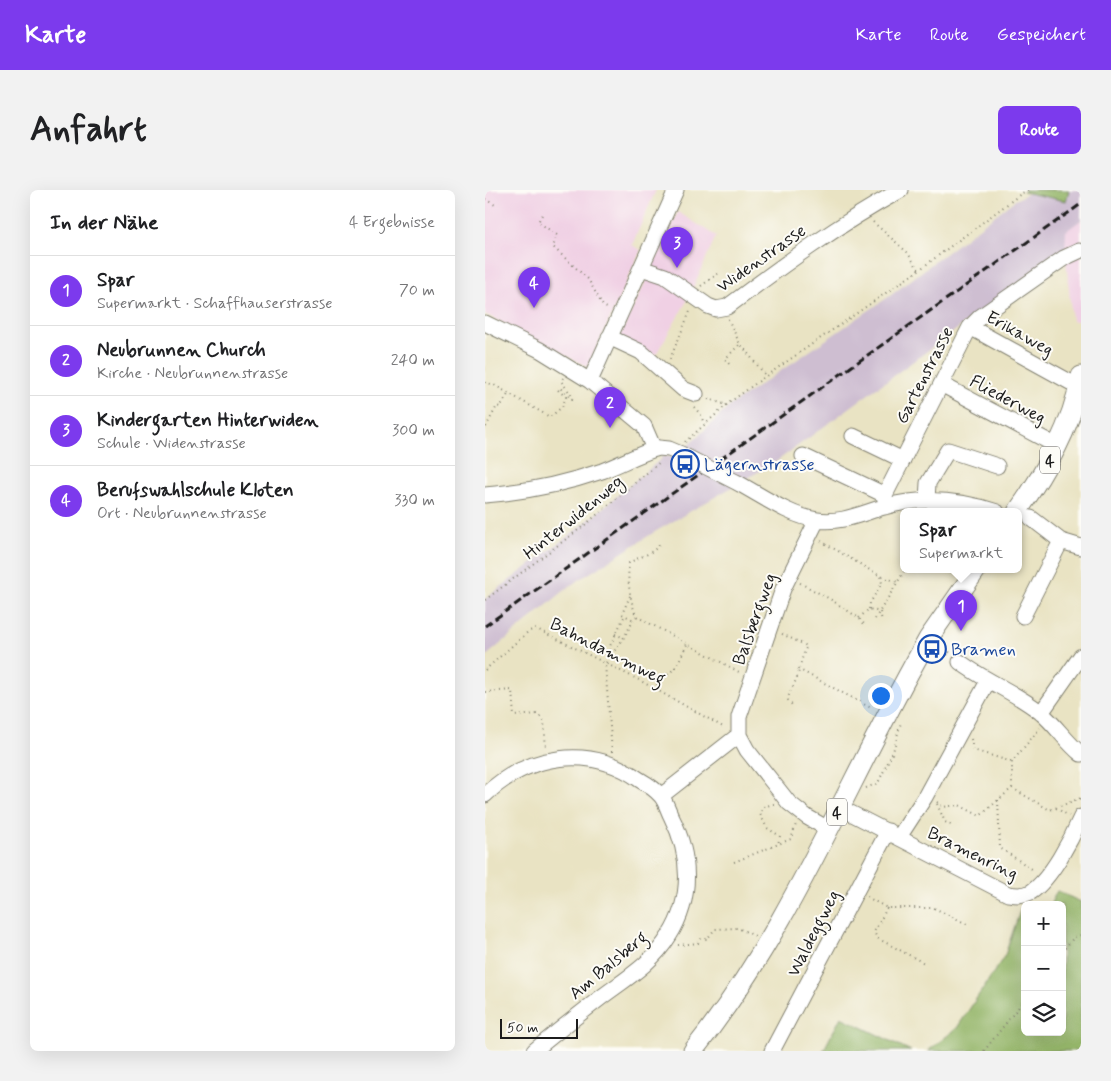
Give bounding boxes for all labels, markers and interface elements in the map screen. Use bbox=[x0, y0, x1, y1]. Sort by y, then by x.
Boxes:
text: Karte bbox=[25, 20, 86, 51]
text: Karte bbox=[856, 23, 902, 47]
text: Route bbox=[930, 23, 969, 47]
text: Gespeichert bbox=[997, 23, 1086, 47]
button: Route bbox=[998, 106, 1081, 154]
text: Anfahrt bbox=[30, 107, 147, 153]
text: In der Nähe bbox=[50, 209, 158, 237]
text: 4 Ergebnisse bbox=[349, 212, 435, 233]
street label: Widenstrasse bbox=[712, 219, 811, 299]
pin: 3 bbox=[661, 227, 693, 268]
pin: 4 bbox=[518, 267, 550, 308]
text: Spar bbox=[97, 268, 135, 293]
text: 1 bbox=[62, 280, 70, 301]
text: 70 m bbox=[399, 280, 435, 301]
text: Supermarkt · Schaffhauserstrasse bbox=[97, 293, 332, 314]
street label: Erikaweg bbox=[982, 306, 1058, 362]
street label: Gartenstrasse bbox=[890, 323, 960, 428]
text: Neubrunnen Church bbox=[97, 338, 266, 363]
text: 2 bbox=[62, 350, 70, 371]
text: 240 m bbox=[391, 350, 435, 371]
text: Kirche · Neubrunnenstrasse bbox=[97, 363, 288, 384]
street label: Fliederweg bbox=[965, 370, 1050, 430]
pin: 2 bbox=[594, 387, 626, 428]
text: Kindergarten Hinterwiden bbox=[97, 408, 318, 433]
text: 3 bbox=[62, 420, 70, 441]
text: 300 m bbox=[392, 420, 435, 441]
text: Schule · Widenstrasse bbox=[97, 433, 246, 454]
road number: 4 bbox=[1040, 446, 1060, 474]
bus stop icon: Lägernstrasse bbox=[670, 449, 700, 479]
place label: Lägernstrasse bbox=[704, 453, 815, 477]
street label: Hinterwidenweg bbox=[519, 470, 629, 566]
text: Berufswahlschule Kloten bbox=[97, 478, 294, 503]
text: 4 bbox=[61, 490, 71, 511]
text: 330 m bbox=[394, 490, 435, 511]
text: Ort · Neubrunnenstrasse bbox=[97, 503, 267, 524]
popup bbox=[900, 508, 1022, 573]
text: Spar bbox=[919, 518, 956, 543]
text: Supermarkt bbox=[919, 543, 1003, 564]
street label: Balsbergweg bbox=[727, 570, 785, 669]
pin: 1 bbox=[945, 590, 977, 631]
street label: Bahndammweg bbox=[545, 612, 670, 693]
bus stop icon: Bramen bbox=[917, 634, 947, 664]
place label: Bramen bbox=[951, 638, 1016, 662]
your location bbox=[868, 683, 894, 709]
road number: 4 bbox=[827, 798, 847, 826]
street label: Bramenring bbox=[923, 822, 1022, 886]
street label: Waldeggweg bbox=[782, 886, 848, 982]
map controls bbox=[1021, 901, 1066, 1036]
button: + bbox=[1021, 901, 1066, 946]
street label: Am Balsberg bbox=[564, 926, 654, 1007]
button: − bbox=[1021, 946, 1066, 991]
button: layers bbox=[1021, 991, 1066, 1036]
scale bar bbox=[500, 1016, 577, 1039]
text: 50 m bbox=[507, 1019, 538, 1037]

